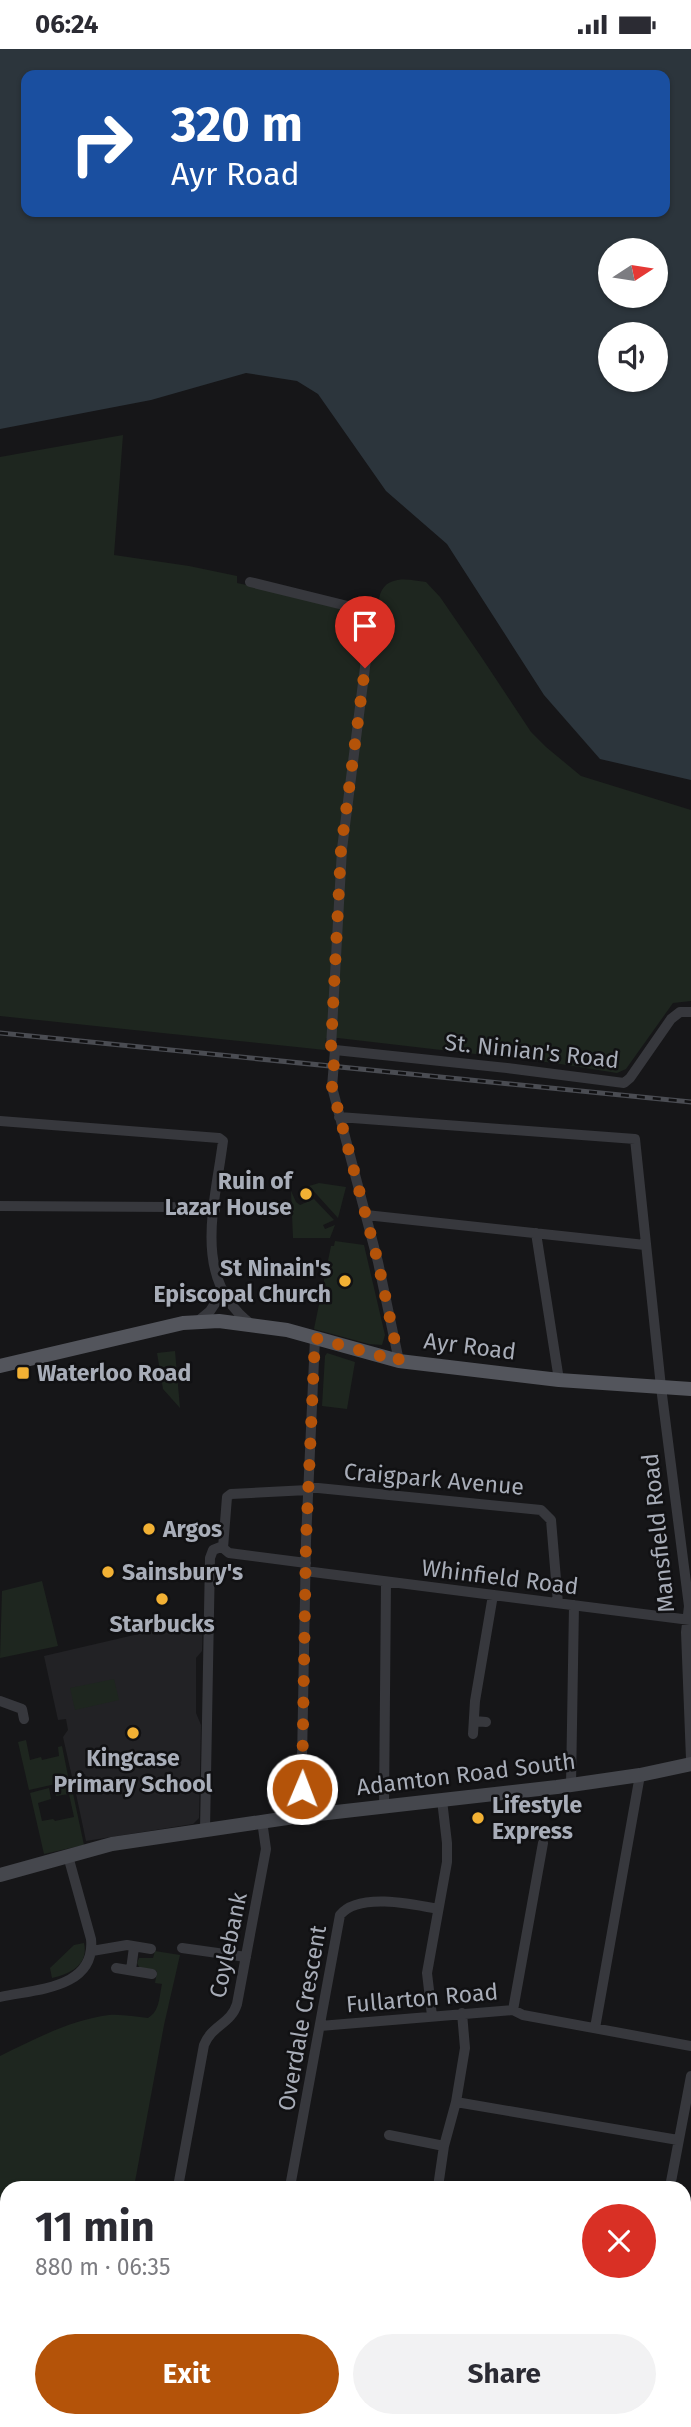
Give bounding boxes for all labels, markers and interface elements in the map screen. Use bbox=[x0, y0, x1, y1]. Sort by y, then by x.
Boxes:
text: 06:24 bbox=[35, 9, 99, 40]
text: 320 m bbox=[171, 95, 303, 154]
icon: right bbox=[56, 98, 147, 189]
text: Ayr Road bbox=[171, 155, 300, 193]
north arrow bbox=[598, 238, 668, 308]
map controls bbox=[598, 238, 668, 392]
button: sound bbox=[598, 322, 668, 392]
pin bbox=[335, 596, 395, 668]
icon: arrive bbox=[346, 607, 384, 645]
street label: St. Ninian's Road bbox=[443, 1028, 621, 1074]
place label: Ruin of Lazar House bbox=[165, 1167, 294, 1221]
marker: Ruin of Lazar House bbox=[298, 1186, 314, 1202]
place label: St Ninain's Episcopal Church bbox=[153, 1254, 331, 1308]
marker: St Ninain's Episcopal Church bbox=[337, 1273, 353, 1289]
street label: Ayr Road bbox=[422, 1326, 518, 1366]
place label: Waterloo Road bbox=[37, 1359, 191, 1387]
marker: Waterloo Road bbox=[15, 1365, 31, 1381]
street label: Mansfield Road bbox=[636, 1452, 680, 1614]
street label: Craigpark Avenue bbox=[343, 1457, 525, 1501]
place label: Argos bbox=[162, 1515, 222, 1543]
marker: Argos bbox=[141, 1521, 157, 1537]
street label: Whinfield Road bbox=[420, 1553, 580, 1601]
place label: Sainsbury's bbox=[122, 1558, 243, 1586]
marker: Sainsbury's bbox=[100, 1564, 116, 1580]
marker: Starbucks bbox=[154, 1591, 170, 1607]
place label: Starbucks bbox=[109, 1610, 215, 1638]
marker: Kingcase Primary School bbox=[125, 1725, 141, 1741]
place label: Kingcase Primary School bbox=[54, 1744, 213, 1798]
street label: Adamton Road South bbox=[355, 1747, 577, 1801]
position arrow bbox=[265, 1752, 339, 1826]
place label: Lifestyle Express bbox=[492, 1791, 582, 1845]
marker: Lifestyle Express bbox=[470, 1810, 486, 1826]
street label: Coylebank bbox=[203, 1889, 253, 2000]
street label: Overdale Crescent bbox=[272, 1922, 332, 2113]
street label: Fullarton Road bbox=[345, 1977, 499, 2019]
text: 11 min bbox=[35, 2202, 155, 2252]
button: close bbox=[582, 2204, 656, 2278]
text: 880 m · 06:35 bbox=[35, 2253, 171, 2281]
button: Exit bbox=[35, 2334, 339, 2414]
button: Share bbox=[353, 2334, 656, 2414]

